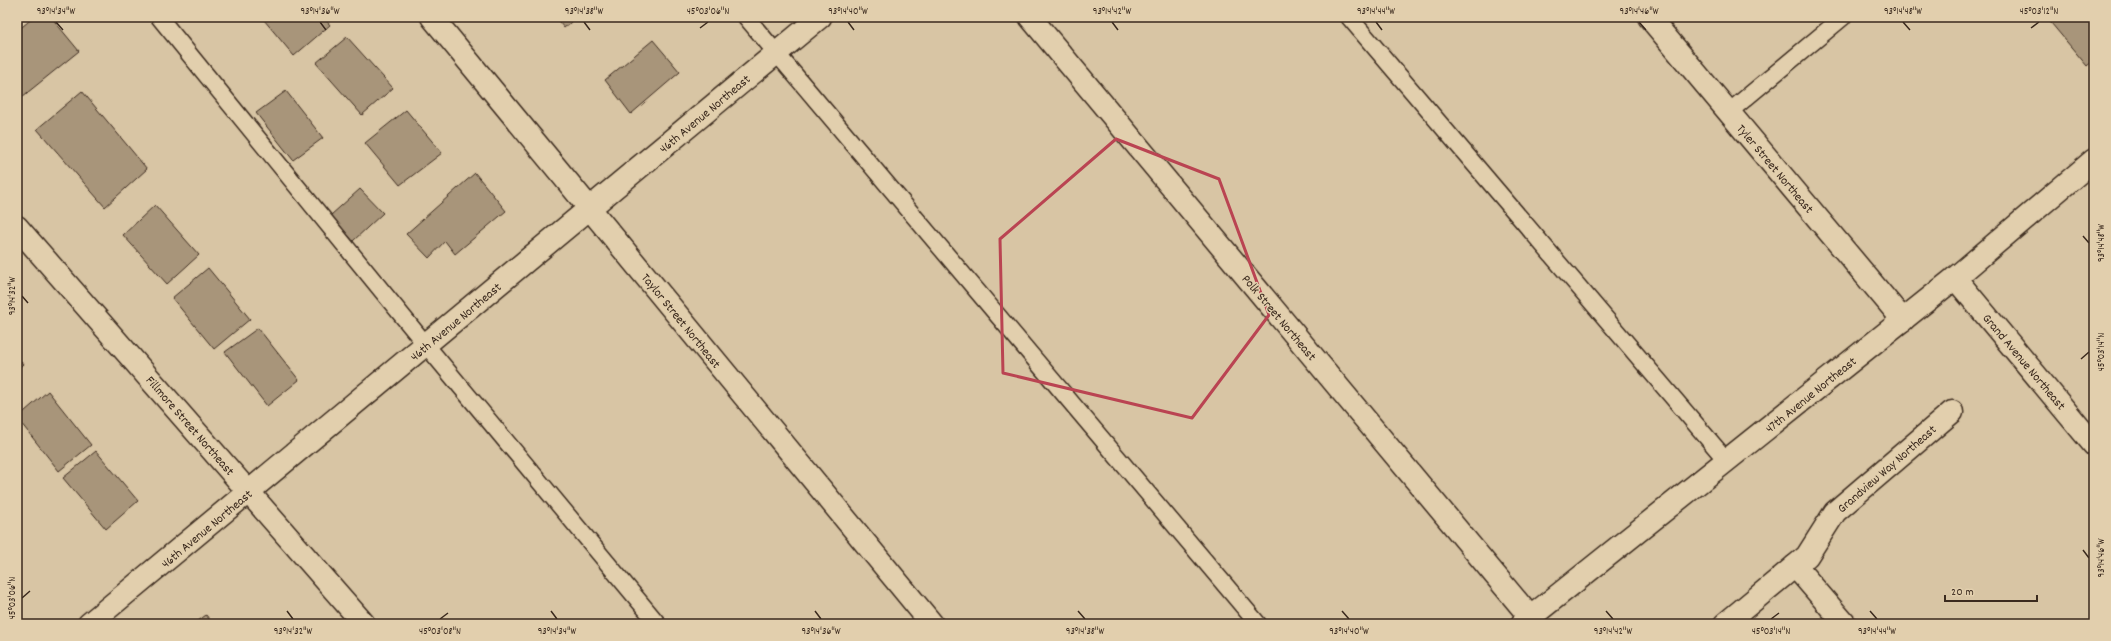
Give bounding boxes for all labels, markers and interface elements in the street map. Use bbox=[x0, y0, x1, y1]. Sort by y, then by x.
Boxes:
text: 93°14'34"W bbox=[37, 5, 75, 19]
text: 93°14'36"W bbox=[300, 5, 340, 19]
text: 93°14'38"W bbox=[565, 5, 603, 19]
text: 45°03'06"N bbox=[687, 5, 729, 19]
text: 93°14'40"W bbox=[828, 5, 868, 19]
text: 93°14'42"W bbox=[1093, 5, 1131, 19]
text: 93°14'44"W bbox=[1357, 5, 1395, 19]
text: 93°14'46"W bbox=[1620, 5, 1659, 19]
text: 93°14'48"W bbox=[1884, 5, 1922, 19]
text: 45°03'12"N bbox=[2020, 5, 2059, 19]
street label: 46th Avenue Northeast bbox=[656, 71, 755, 159]
street label: Tyler Street Northeast bbox=[1731, 121, 1817, 219]
text: 93°14'48"W bbox=[2095, 224, 2109, 262]
street label: Taylor Street Northeast bbox=[636, 270, 725, 373]
street label: Polk Street Northeast bbox=[1236, 271, 1320, 366]
text: 93°14'32"W bbox=[6, 276, 20, 315]
street label: 46th Avenue Northeast bbox=[407, 279, 506, 367]
street label: Grand Avenue Northeast bbox=[1977, 310, 2069, 415]
text: 45°03'14"N bbox=[2095, 333, 2109, 371]
street label: 47th Avenue Northeast bbox=[1762, 353, 1861, 439]
street label: Fillmore Street Northeast bbox=[140, 372, 238, 481]
street label: Grandview Way Northeast bbox=[1834, 421, 1942, 518]
street label: 46th Avenue Northeast bbox=[158, 486, 257, 574]
text: 93°14'46"W bbox=[2095, 538, 2109, 577]
text: 45°03'06"N bbox=[6, 577, 20, 619]
scale bar bbox=[1945, 577, 2037, 603]
text: 20 m bbox=[1951, 584, 1974, 601]
text: 93°14'32"W bbox=[274, 625, 313, 639]
text: 45°03'08"N bbox=[419, 625, 461, 639]
text: 93°14'34"W bbox=[538, 625, 576, 639]
text: 93°14'36"W bbox=[801, 625, 841, 639]
text: 93°14'38"W bbox=[1066, 625, 1104, 639]
text: 93°14'40"W bbox=[1329, 625, 1369, 639]
text: 93°14'42"W bbox=[1594, 625, 1632, 639]
text: 45°03'14"N bbox=[1752, 625, 1790, 639]
text: 93°14'44"W bbox=[1858, 625, 1896, 639]

